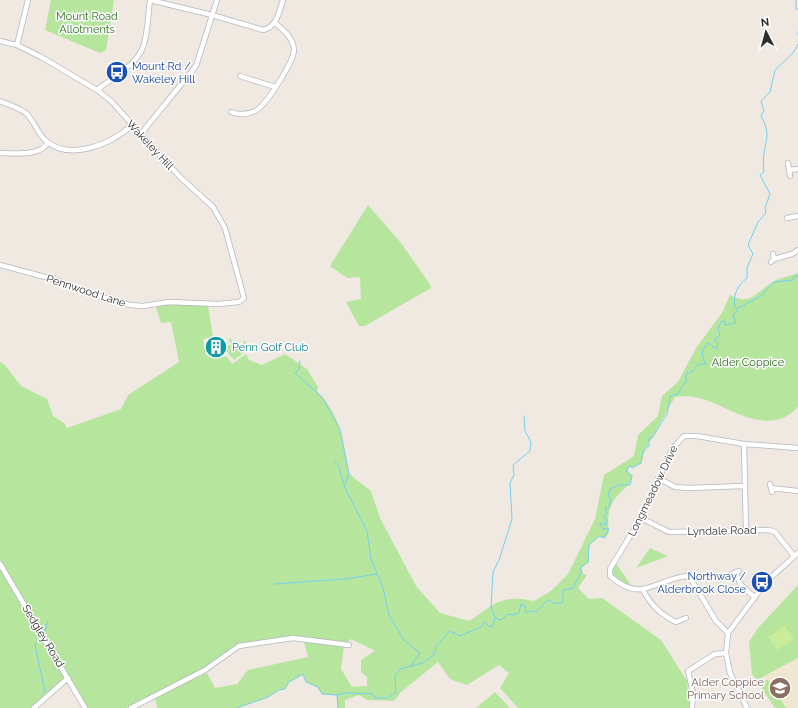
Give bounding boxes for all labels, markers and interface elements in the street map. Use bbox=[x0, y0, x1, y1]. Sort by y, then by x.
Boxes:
park label: Mount Road Allotments bbox=[56, 10, 118, 36]
north arrow bbox=[746, 12, 786, 52]
text: N bbox=[760, 16, 770, 29]
bus stop icon: Mount Rd / Wakeley Hill bbox=[104, 59, 130, 85]
place label: Mount Rd / Wakeley Hill bbox=[132, 60, 195, 86]
street label: Wakeley Hill bbox=[124, 117, 176, 173]
street label: Pennwood Lane bbox=[45, 272, 128, 310]
building icon: Penn Golf Club bbox=[203, 334, 229, 360]
place label: Penn Golf Club bbox=[232, 341, 309, 354]
park label: Alder Coppice bbox=[712, 356, 785, 369]
street label: Longmeadow Drive bbox=[625, 443, 681, 539]
street label: Lyndale Road bbox=[687, 524, 757, 538]
bus stop icon: Northway / Alderbrook Close bbox=[749, 569, 775, 595]
place label: Northway / Alderbrook Close bbox=[657, 570, 747, 596]
street label: Sedgley Road bbox=[19, 602, 67, 670]
school or university icon: Alder Coppice Primary School bbox=[767, 675, 793, 701]
place label: Alder Coppice Primary School bbox=[687, 676, 765, 702]

